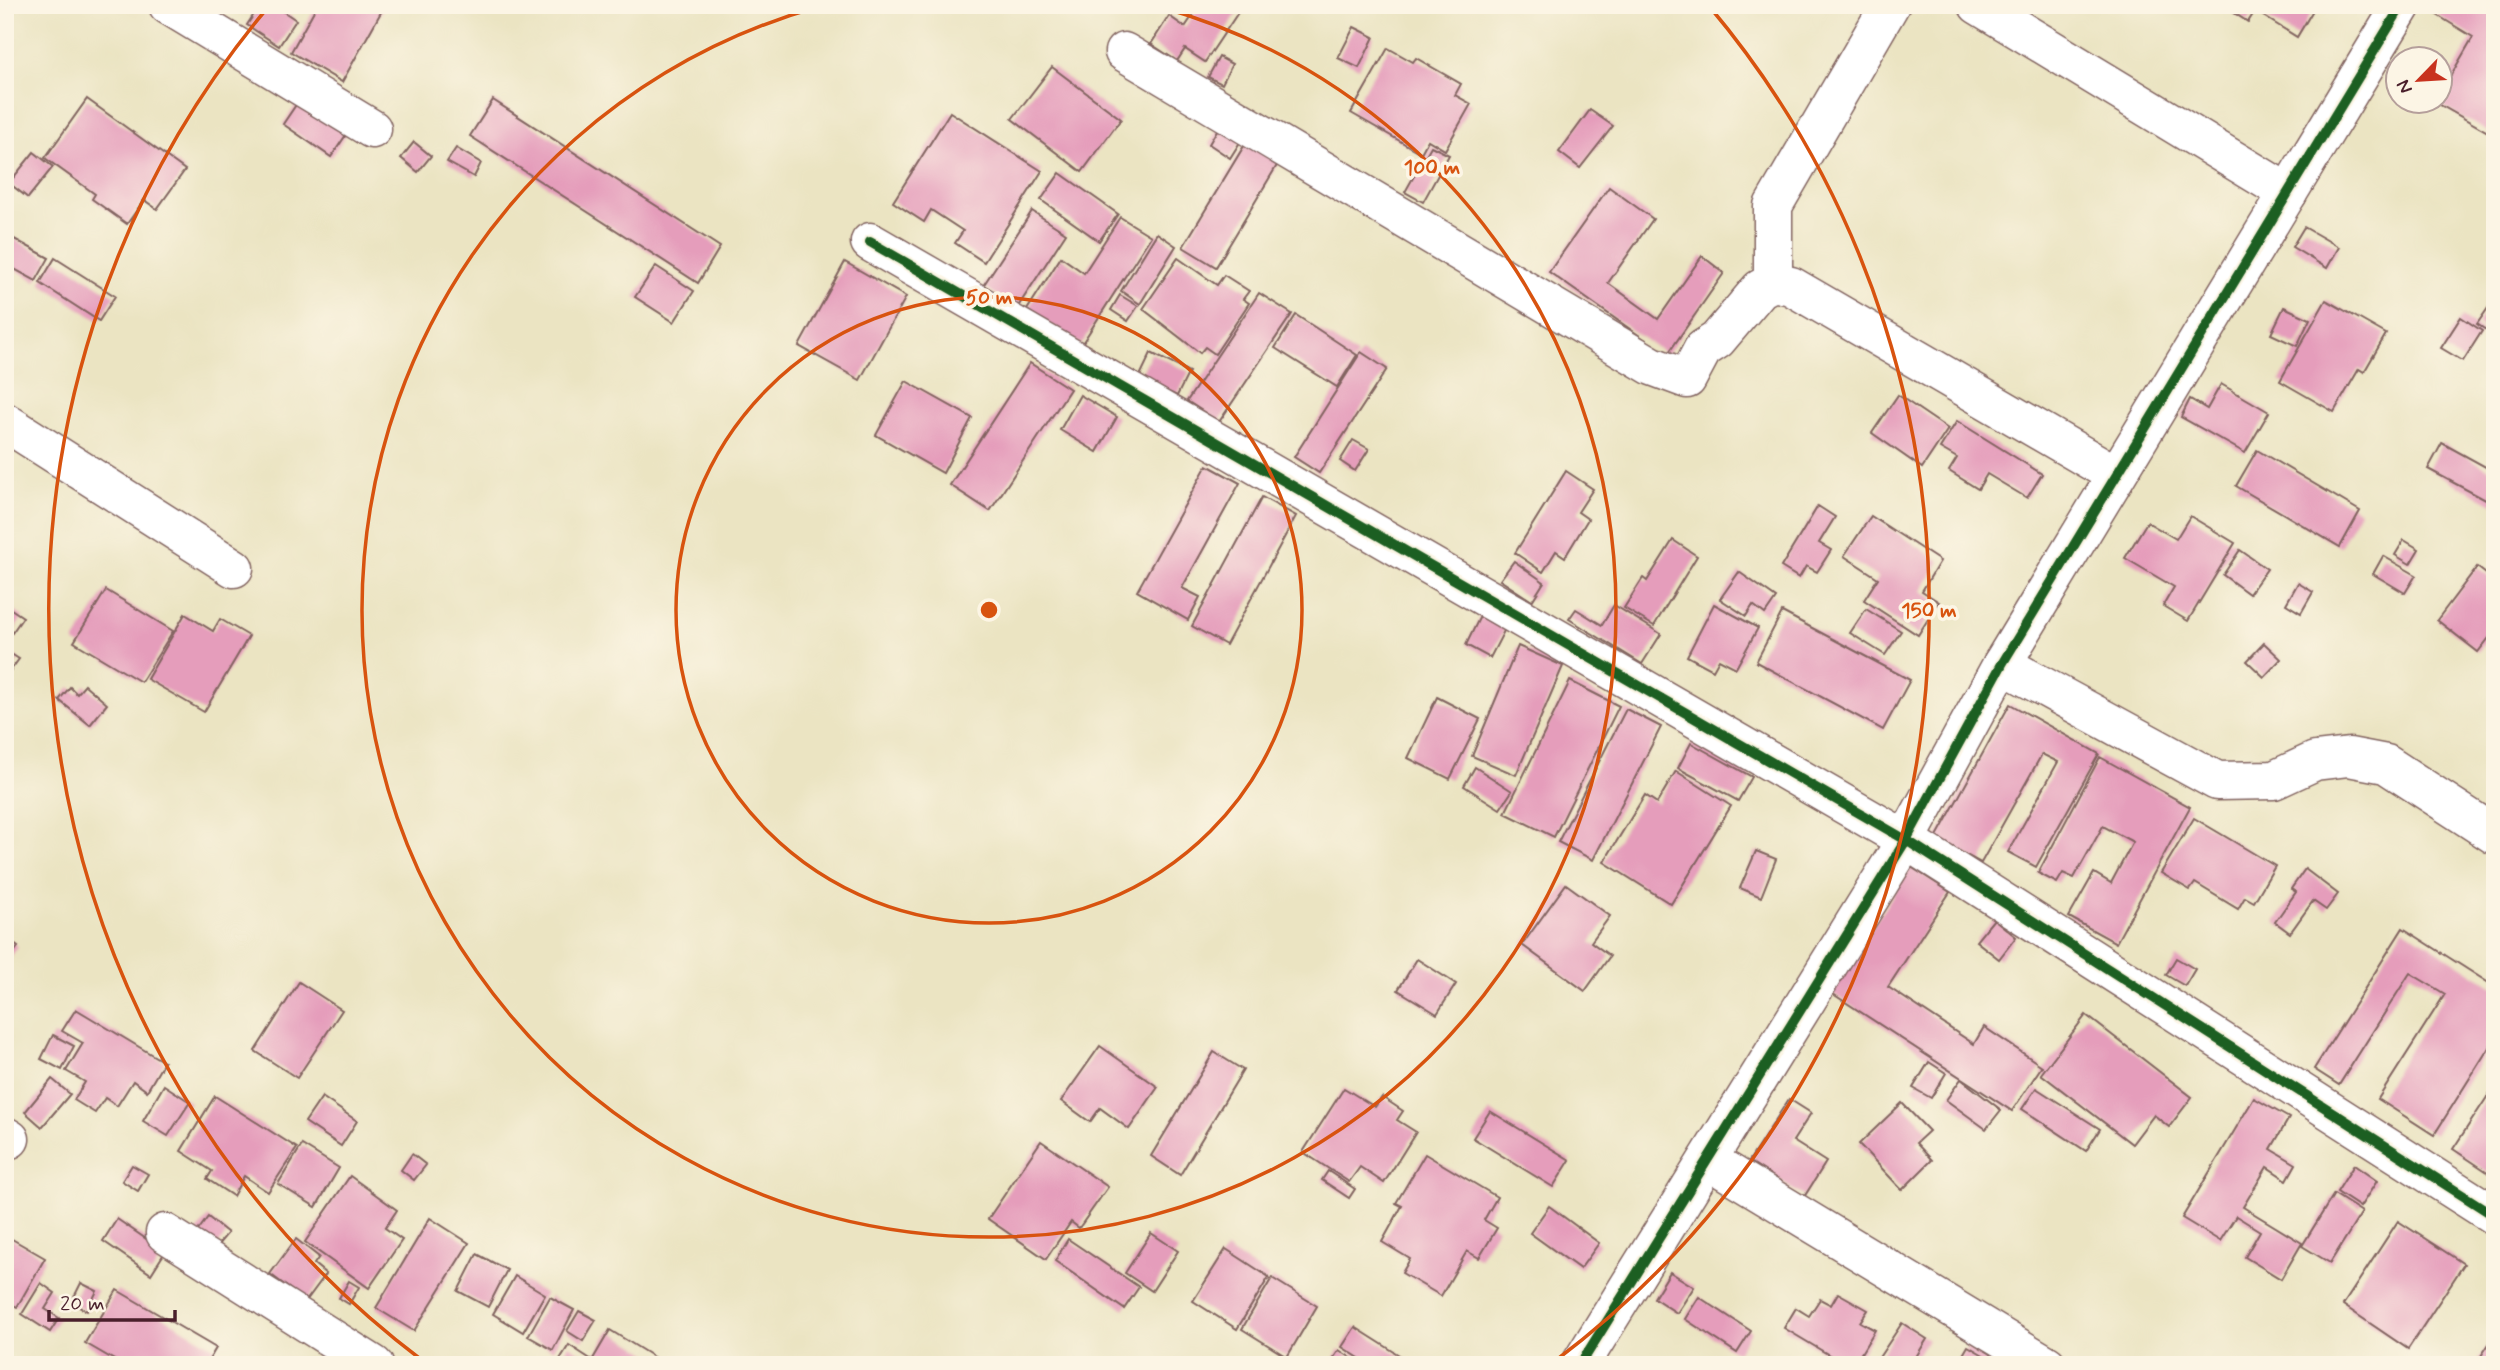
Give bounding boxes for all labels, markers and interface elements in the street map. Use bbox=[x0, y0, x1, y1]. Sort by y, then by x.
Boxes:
north arrow bbox=[2384, 46, 2454, 116]
text: N bbox=[2391, 76, 2419, 98]
text: 100 m bbox=[1404, 154, 1460, 182]
text: 50 m bbox=[966, 284, 1013, 312]
text: 150 m bbox=[1901, 597, 1957, 625]
centre of rings bbox=[977, 598, 1001, 622]
scale bar bbox=[49, 1279, 175, 1323]
text: 20 m bbox=[60, 1290, 105, 1318]

